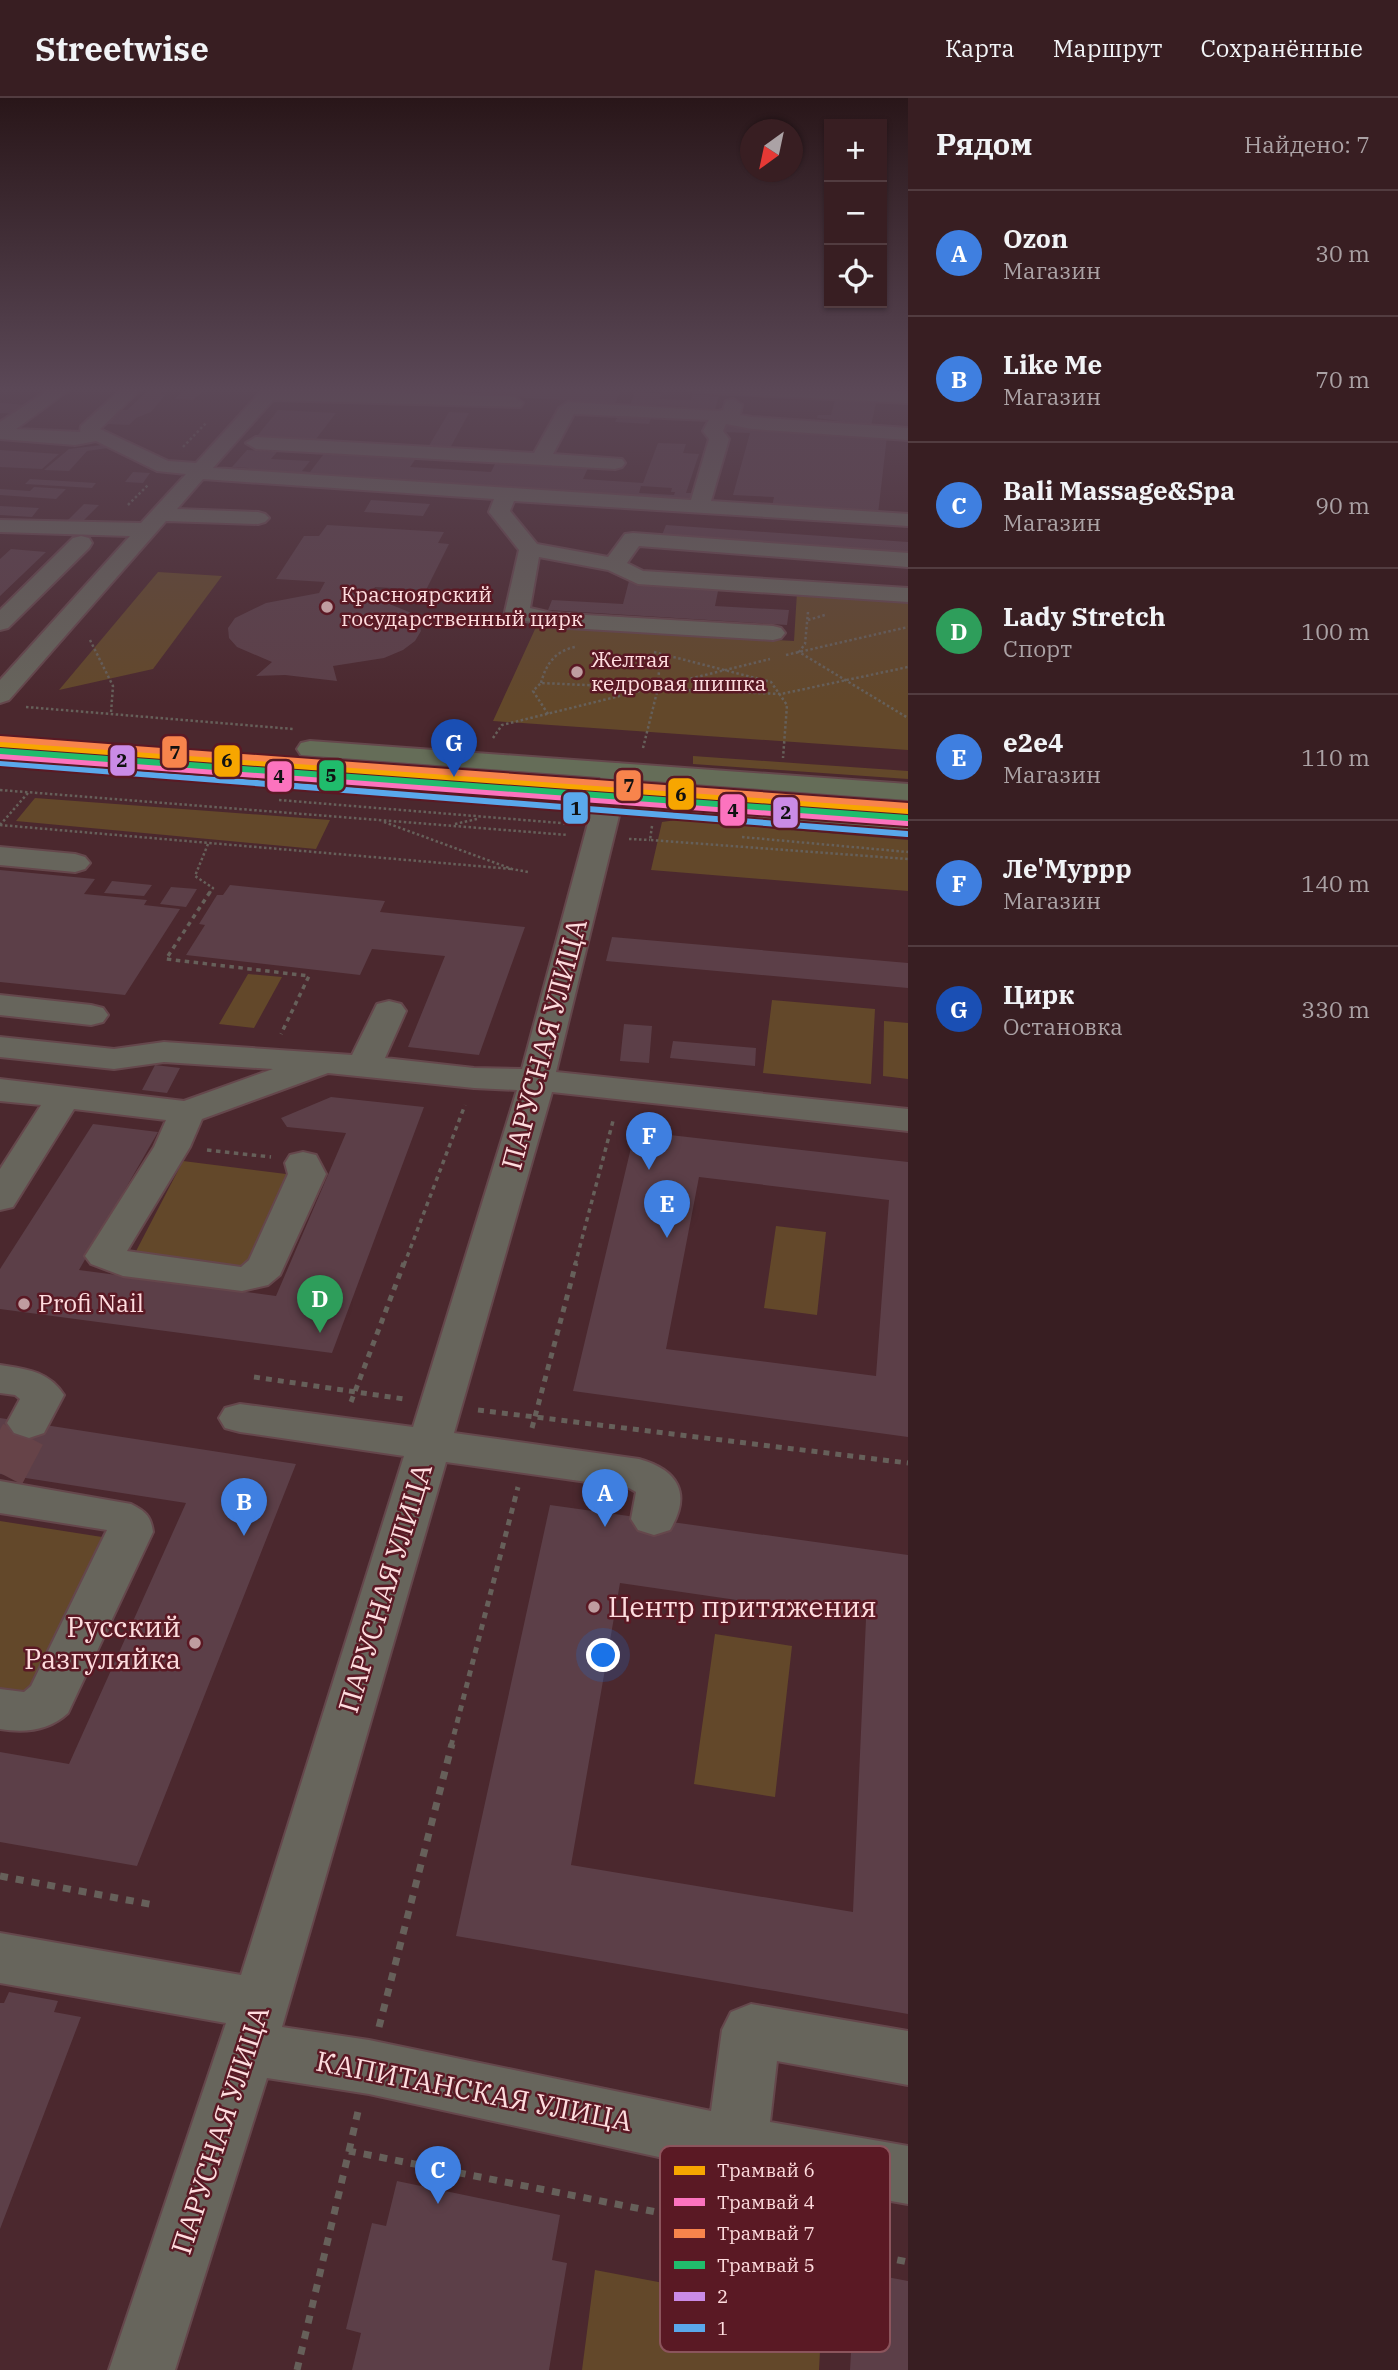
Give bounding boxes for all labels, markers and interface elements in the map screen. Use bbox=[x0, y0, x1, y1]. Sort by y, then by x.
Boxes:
text: Streetwise bbox=[35, 27, 209, 70]
text: Карта bbox=[945, 32, 1015, 64]
text: Маршрут bbox=[1053, 32, 1162, 64]
text: Сохранённые bbox=[1200, 32, 1363, 64]
north arrow bbox=[740, 119, 803, 182]
map controls bbox=[824, 119, 887, 308]
button: + bbox=[824, 119, 887, 182]
text: Рядом bbox=[936, 124, 1032, 163]
text: Найдено: 7 bbox=[1244, 129, 1370, 159]
button: − bbox=[824, 182, 887, 245]
text: Ozon bbox=[1003, 221, 1068, 255]
text: A bbox=[951, 238, 967, 268]
text: 30 m bbox=[1315, 238, 1370, 268]
button: locate bbox=[824, 245, 887, 308]
text: Магазин bbox=[1003, 255, 1101, 285]
text: Like Me bbox=[1003, 347, 1102, 381]
text: B bbox=[951, 364, 967, 394]
text: 70 m bbox=[1315, 364, 1370, 394]
text: Магазин bbox=[1003, 381, 1101, 411]
text: Bali Massage&Spa bbox=[1003, 473, 1235, 507]
text: C bbox=[951, 490, 967, 520]
text: 90 m bbox=[1315, 490, 1370, 520]
text: Магазин bbox=[1003, 507, 1101, 537]
place label: Красноярский государственный цирк bbox=[341, 580, 583, 632]
marker: Красноярский государственный цирк bbox=[319, 599, 335, 615]
text: Lady Stretch bbox=[1003, 599, 1166, 633]
text: D bbox=[950, 616, 968, 646]
text: 100 m bbox=[1301, 616, 1370, 646]
text: Спорт bbox=[1003, 633, 1072, 663]
place label: Желтая кедровая шишка bbox=[591, 645, 766, 697]
marker: Желтая кедровая шишка bbox=[569, 664, 585, 680]
pin: G bbox=[431, 719, 477, 777]
text: е2е4 bbox=[1003, 725, 1064, 759]
line badge: 7 bbox=[161, 735, 188, 769]
text: 7 bbox=[169, 740, 181, 764]
text: E bbox=[951, 742, 967, 772]
text: 110 m bbox=[1301, 742, 1370, 772]
line badge: 2 bbox=[109, 744, 136, 777]
line badge: 6 bbox=[213, 744, 241, 778]
text: 2 bbox=[116, 748, 128, 772]
text: 6 bbox=[221, 748, 233, 772]
line badge: 5 bbox=[318, 759, 345, 792]
text: Магазин bbox=[1003, 759, 1101, 789]
line badge: 4 bbox=[266, 760, 293, 793]
text: 5 bbox=[325, 763, 337, 787]
text: 4 bbox=[273, 764, 285, 788]
line badge: 7 bbox=[615, 769, 642, 802]
text: 7 bbox=[623, 773, 635, 797]
line badge: 6 bbox=[667, 777, 695, 811]
text: 6 bbox=[675, 782, 687, 806]
line badge: 1 bbox=[562, 791, 589, 825]
line badge: 4 bbox=[719, 793, 746, 827]
text: 1 bbox=[570, 796, 582, 820]
line badge: 2 bbox=[772, 796, 799, 829]
text: 4 bbox=[727, 798, 739, 822]
text: 2 bbox=[780, 800, 792, 824]
text: Ле'Муррр bbox=[1003, 851, 1132, 885]
text: F bbox=[952, 868, 966, 898]
text: 140 m bbox=[1301, 868, 1370, 898]
text: Магазин bbox=[1003, 885, 1101, 915]
street label: ПАРУСНАЯ УЛИЦА bbox=[492, 914, 595, 1174]
text: Цирк bbox=[1003, 977, 1074, 1011]
text: G bbox=[950, 994, 968, 1024]
text: 330 m bbox=[1301, 994, 1370, 1024]
text: Остановка bbox=[1003, 1011, 1123, 1041]
pin: F bbox=[626, 1112, 672, 1170]
pin: E bbox=[644, 1180, 690, 1238]
pin: D bbox=[297, 1275, 343, 1333]
place label: Profi Nail bbox=[38, 1287, 144, 1319]
marker: Profi Nail bbox=[16, 1296, 32, 1312]
street label: ПАРУСНАЯ УЛИЦА bbox=[329, 1459, 440, 1717]
pin: A bbox=[582, 1469, 628, 1527]
pin: B bbox=[221, 1478, 267, 1536]
place label: Центр притяжения bbox=[608, 1588, 877, 1625]
marker: Центр притяжения bbox=[586, 1599, 602, 1615]
place label: Русский Разгуляйка bbox=[24, 1608, 181, 1677]
marker: Русский Разгуляйка bbox=[187, 1635, 203, 1651]
your location bbox=[586, 1638, 620, 1672]
street label: ПАРУСНАЯ УЛИЦА bbox=[162, 2001, 277, 2259]
street label: КАПИТАНСКАЯ УЛИЦА bbox=[313, 2042, 635, 2139]
pin: C bbox=[415, 2146, 461, 2204]
legend bbox=[660, 2146, 890, 2352]
text: Трамвай 6 bbox=[717, 2158, 815, 2182]
text: Трамвай 4 bbox=[717, 2190, 815, 2214]
text: Трамвай 7 bbox=[717, 2221, 815, 2245]
text: Трамвай 5 bbox=[717, 2253, 815, 2277]
text: 2 bbox=[717, 2284, 728, 2308]
text: 1 bbox=[717, 2316, 728, 2340]

